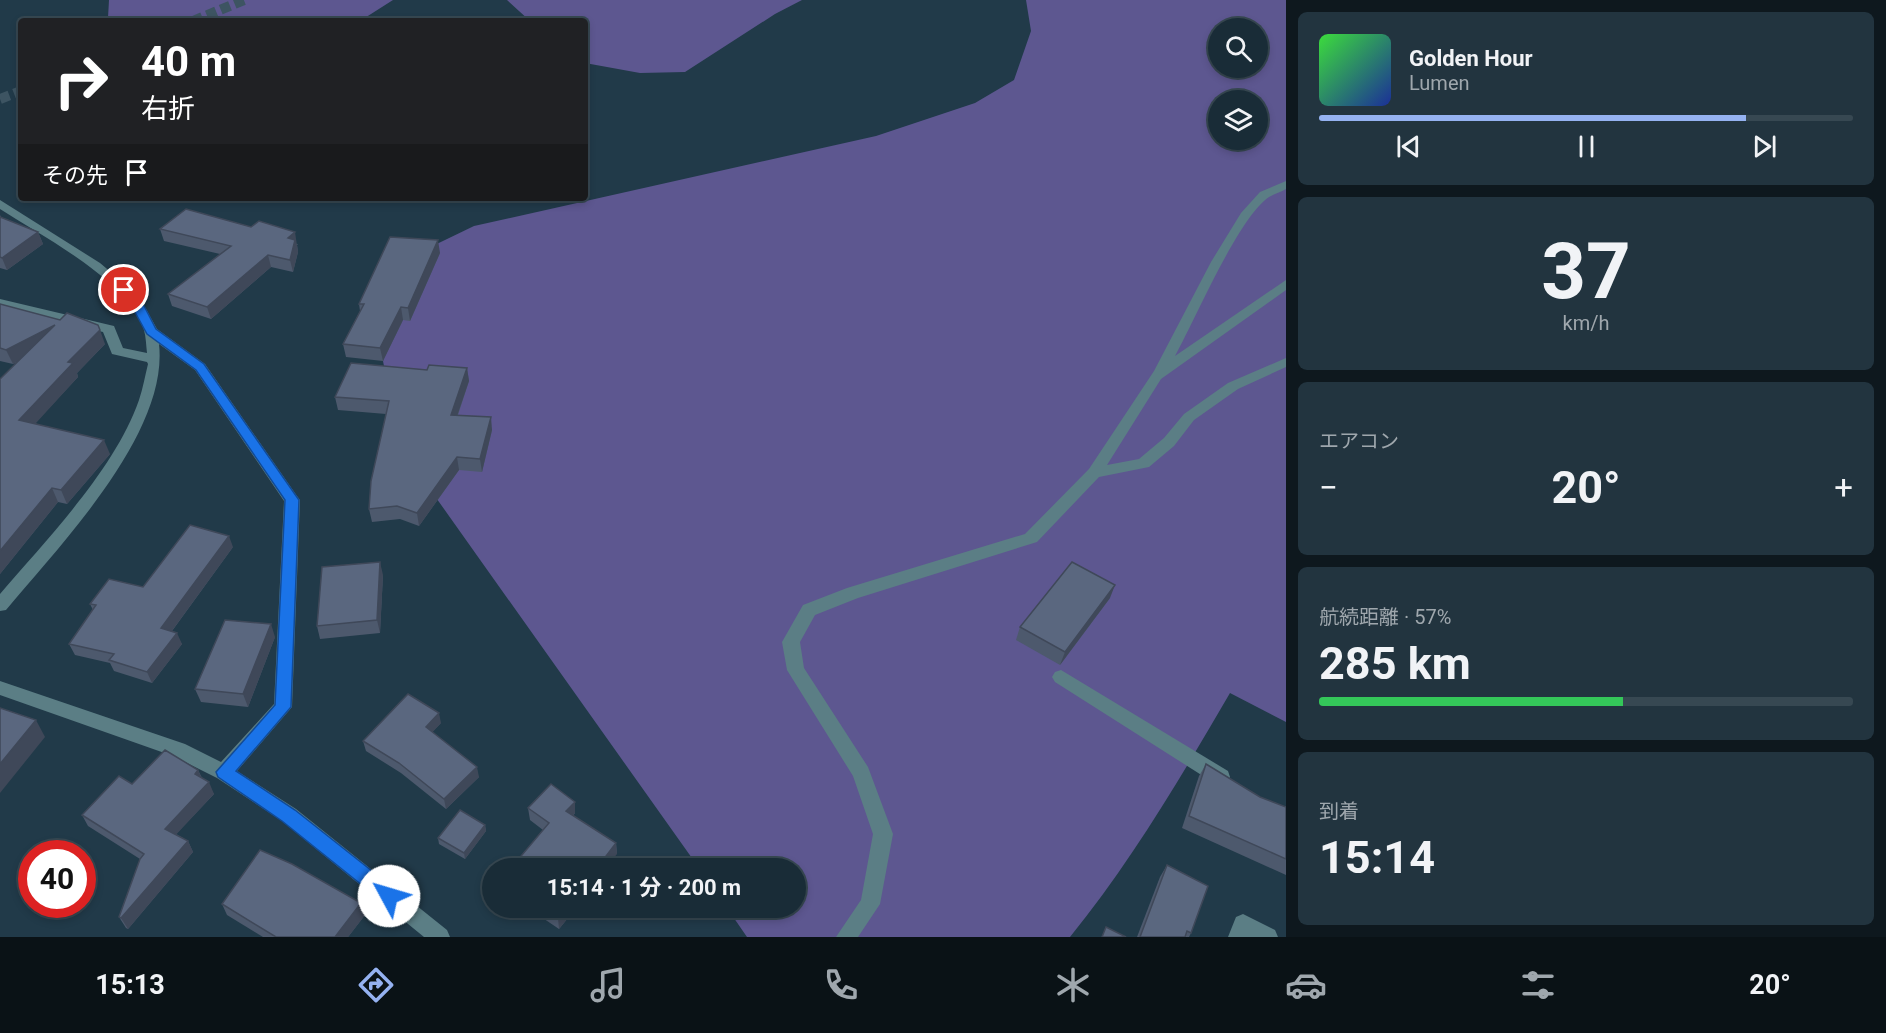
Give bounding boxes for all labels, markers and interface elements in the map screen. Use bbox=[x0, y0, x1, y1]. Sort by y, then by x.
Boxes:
map controls bbox=[1208, 18, 1268, 150]
button: search bbox=[1208, 18, 1268, 78]
text: 40 m bbox=[141, 37, 236, 86]
icon: right bbox=[42, 42, 120, 120]
text: Golden Hour bbox=[1409, 46, 1533, 71]
text: Lumen bbox=[1409, 71, 1470, 95]
button: layers bbox=[1208, 90, 1268, 150]
text: 右折 bbox=[141, 93, 195, 125]
icon: previous bbox=[1392, 130, 1425, 163]
icon: pause bbox=[1570, 130, 1603, 163]
icon: next bbox=[1748, 130, 1781, 163]
icon: arrive bbox=[120, 156, 153, 189]
text: その先 bbox=[42, 163, 108, 188]
text: 37 bbox=[1541, 226, 1631, 317]
pin bbox=[98, 264, 149, 315]
icon: arrive bbox=[107, 273, 140, 306]
text: km/h bbox=[1563, 311, 1609, 335]
text: エアコン bbox=[1319, 429, 1399, 453]
text: 20° bbox=[1551, 461, 1621, 514]
text: − bbox=[1319, 468, 1338, 507]
text: + bbox=[1834, 468, 1853, 507]
text: 航続距離 · 57% bbox=[1319, 605, 1451, 629]
text: 285 km bbox=[1319, 637, 1471, 690]
text: 到着 bbox=[1319, 799, 1359, 823]
text: 15:14 bbox=[1319, 831, 1435, 884]
speed limit sign: 40 bbox=[18, 840, 96, 918]
position arrow bbox=[357, 864, 421, 928]
text: 15:14 · 1 分 · 200 m bbox=[547, 875, 741, 900]
icon: directions bbox=[355, 964, 397, 1006]
icon: music bbox=[587, 964, 629, 1006]
icon: phone bbox=[820, 964, 862, 1006]
icon: climate bbox=[1052, 964, 1094, 1006]
icon: car bbox=[1285, 964, 1327, 1006]
icon: filters bbox=[1517, 964, 1559, 1006]
text: 15:13 bbox=[95, 969, 165, 1001]
text: 20° bbox=[1749, 969, 1791, 1001]

